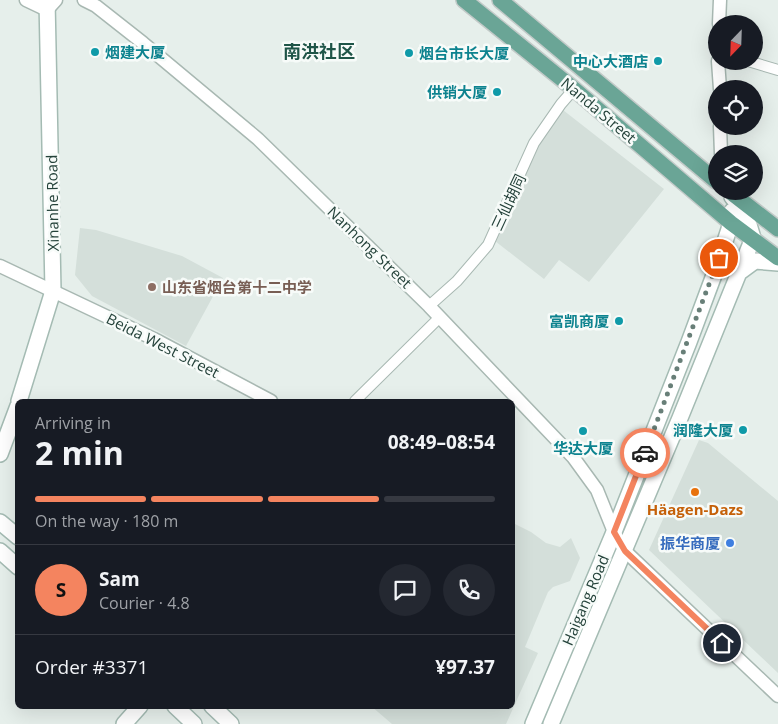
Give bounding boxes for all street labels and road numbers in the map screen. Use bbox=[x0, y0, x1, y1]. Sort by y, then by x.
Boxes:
street label: Nanda Street bbox=[557, 73, 641, 147]
street label: Xinanhe Road bbox=[41, 155, 63, 251]
street label: 三仙胡同 bbox=[486, 171, 530, 233]
street label: Nanhong Street bbox=[323, 202, 417, 292]
street label: Beida West Street bbox=[103, 308, 223, 382]
street label: Haigang Road bbox=[557, 552, 613, 648]

